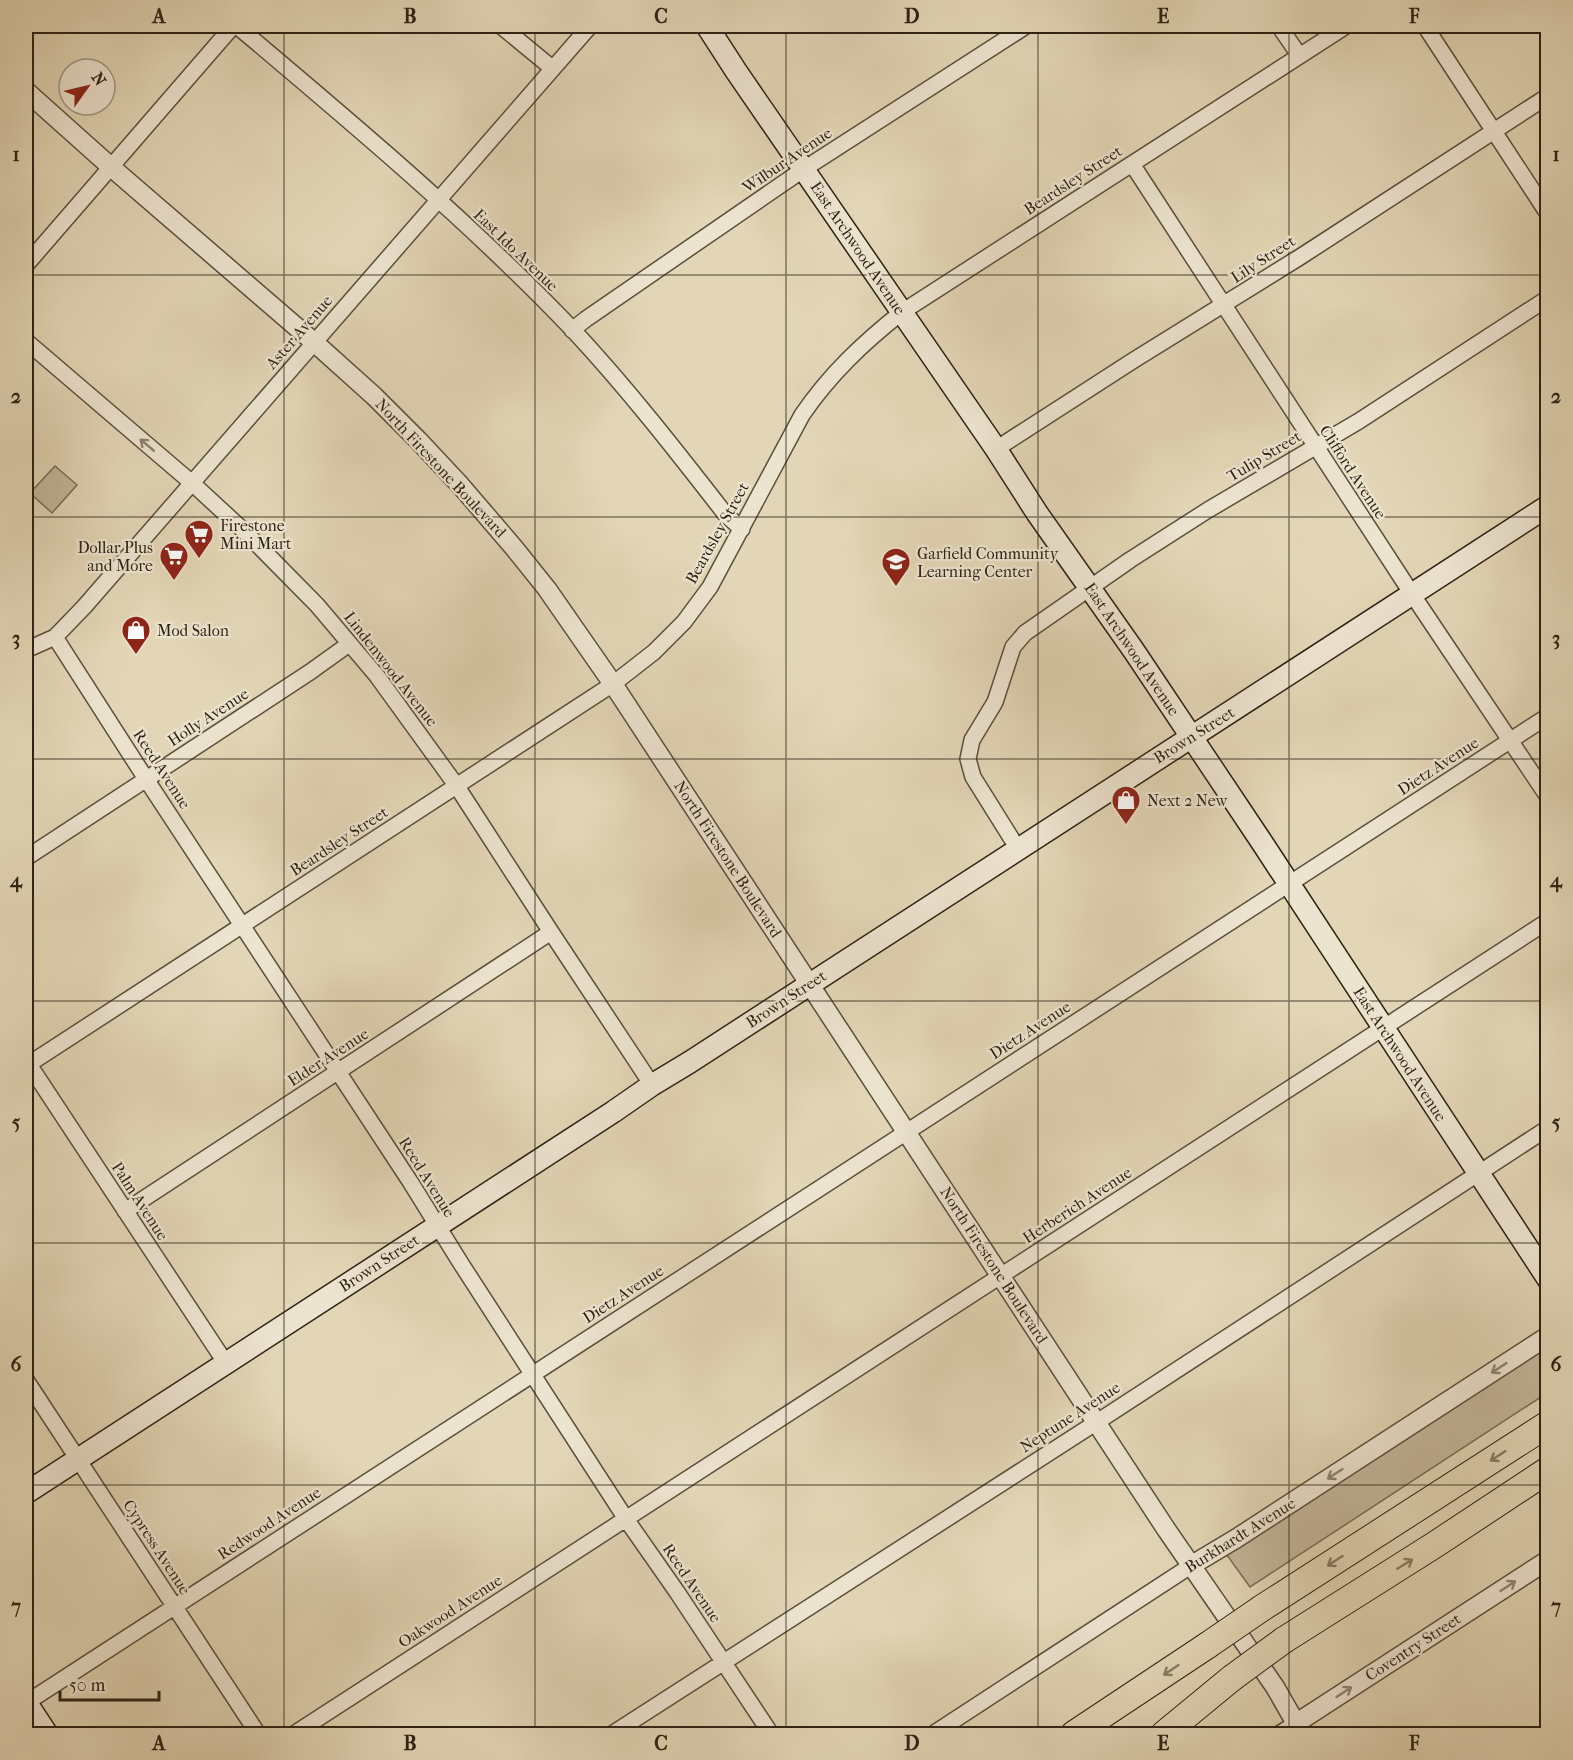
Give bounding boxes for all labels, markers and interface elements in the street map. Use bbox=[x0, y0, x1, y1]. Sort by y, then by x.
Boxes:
text: A bbox=[151, 5, 167, 28]
text: B bbox=[403, 5, 417, 28]
text: C bbox=[654, 5, 668, 28]
text: D bbox=[904, 5, 920, 28]
text: E bbox=[1157, 5, 1169, 28]
text: F bbox=[1408, 5, 1420, 28]
north arrow bbox=[57, 57, 117, 117]
text: N bbox=[88, 69, 111, 90]
street label: Wilbur Avenue bbox=[738, 123, 835, 197]
street label: Beardsley Street bbox=[1020, 141, 1126, 219]
text: 1 bbox=[12, 143, 20, 166]
text: 1 bbox=[1552, 143, 1560, 166]
street label: East Archwood Avenue bbox=[806, 178, 910, 318]
street label: East Ido Avenue bbox=[470, 205, 562, 295]
street label: Lily Street bbox=[1227, 231, 1299, 287]
street label: Aster Avenue bbox=[261, 291, 336, 374]
text: 2 bbox=[11, 385, 21, 408]
text: 2 bbox=[1551, 385, 1561, 408]
street label: North Firestone Boulevard bbox=[372, 395, 511, 542]
street label: Clifford Avenue bbox=[1316, 422, 1390, 522]
street label: Tulip Street bbox=[1224, 426, 1305, 486]
one-way arrow bbox=[139, 439, 155, 452]
street label: Beardsley Street bbox=[681, 479, 753, 587]
place label: Firestone Mini Mart bbox=[220, 516, 292, 553]
supermarket icon: Firestone Mini Mart bbox=[183, 518, 215, 560]
place label: Dollar Plus and More bbox=[77, 538, 153, 575]
supermarket icon: Dollar Plus and More bbox=[158, 540, 190, 582]
place label: Garfield Community Learning Center bbox=[917, 544, 1059, 581]
school or university icon: Garfield Community Learning Center bbox=[880, 546, 912, 588]
street label: East Archwood Avenue bbox=[1080, 579, 1184, 719]
street label: Lindenwood Avenue bbox=[340, 608, 442, 730]
shop icon: Mod Salon bbox=[120, 614, 152, 656]
place label: Mod Salon bbox=[157, 621, 230, 640]
text: 3 bbox=[12, 627, 20, 650]
text: 3 bbox=[1552, 627, 1560, 650]
street label: Holly Avenue bbox=[164, 684, 252, 750]
street label: Brown Street bbox=[1150, 702, 1238, 767]
street label: Reed Avenue bbox=[129, 726, 195, 812]
street label: Dietz Avenue bbox=[1394, 733, 1482, 799]
street label: North Firestone Boulevard bbox=[670, 777, 786, 941]
shop icon: Next 2 New bbox=[1110, 784, 1142, 826]
place label: Next 2 New bbox=[1147, 791, 1228, 810]
street label: Beardsley Street bbox=[286, 802, 392, 880]
text: 4 bbox=[9, 869, 23, 893]
text: 4 bbox=[1549, 869, 1563, 893]
street label: Brown Street bbox=[742, 966, 830, 1032]
street label: East Archwood Avenue bbox=[1349, 983, 1451, 1125]
street label: Dietz Avenue bbox=[986, 997, 1074, 1063]
street label: Elder Avenue bbox=[284, 1024, 372, 1090]
text: 5 bbox=[12, 1111, 21, 1134]
text: 5 bbox=[1552, 1111, 1561, 1134]
street label: Reed Avenue bbox=[395, 1133, 459, 1221]
street label: Palm Avenue bbox=[108, 1158, 172, 1244]
street label: Herberich Avenue bbox=[1019, 1163, 1135, 1247]
street label: North Firestone Boulevard bbox=[936, 1183, 1052, 1347]
street label: Brown Street bbox=[335, 1230, 423, 1296]
street label: Dietz Avenue bbox=[579, 1261, 667, 1327]
text: 6 bbox=[11, 1353, 23, 1376]
text: 6 bbox=[1551, 1353, 1563, 1376]
one-way arrow bbox=[1490, 1361, 1507, 1374]
street label: Neptune Avenue bbox=[1016, 1378, 1124, 1456]
one-way arrow bbox=[1490, 1449, 1507, 1462]
one-way arrow bbox=[1327, 1468, 1344, 1480]
street label: Redwood Avenue bbox=[214, 1482, 324, 1564]
street label: Burkhardt Avenue bbox=[1181, 1493, 1299, 1577]
street label: Cypress Avenue bbox=[119, 1496, 195, 1598]
street label: Reed Avenue bbox=[659, 1540, 725, 1626]
one-way arrow bbox=[1326, 1555, 1343, 1568]
one-way arrow bbox=[1396, 1558, 1412, 1570]
street label: Oakwood Avenue bbox=[395, 1570, 506, 1652]
one-way arrow bbox=[1499, 1580, 1516, 1592]
text: 7 bbox=[10, 1595, 21, 1618]
text: 7 bbox=[1550, 1595, 1561, 1618]
street label: Coventry Street bbox=[1362, 1609, 1465, 1685]
scale bar bbox=[60, 1664, 159, 1702]
one-way arrow bbox=[1163, 1664, 1180, 1676]
text: 50 m bbox=[69, 1675, 106, 1696]
one-way arrow bbox=[1335, 1685, 1352, 1698]
text: A bbox=[151, 1732, 167, 1755]
text: B bbox=[403, 1732, 417, 1755]
text: C bbox=[654, 1732, 668, 1755]
text: D bbox=[904, 1732, 920, 1755]
text: E bbox=[1157, 1732, 1169, 1755]
text: F bbox=[1408, 1732, 1420, 1755]

